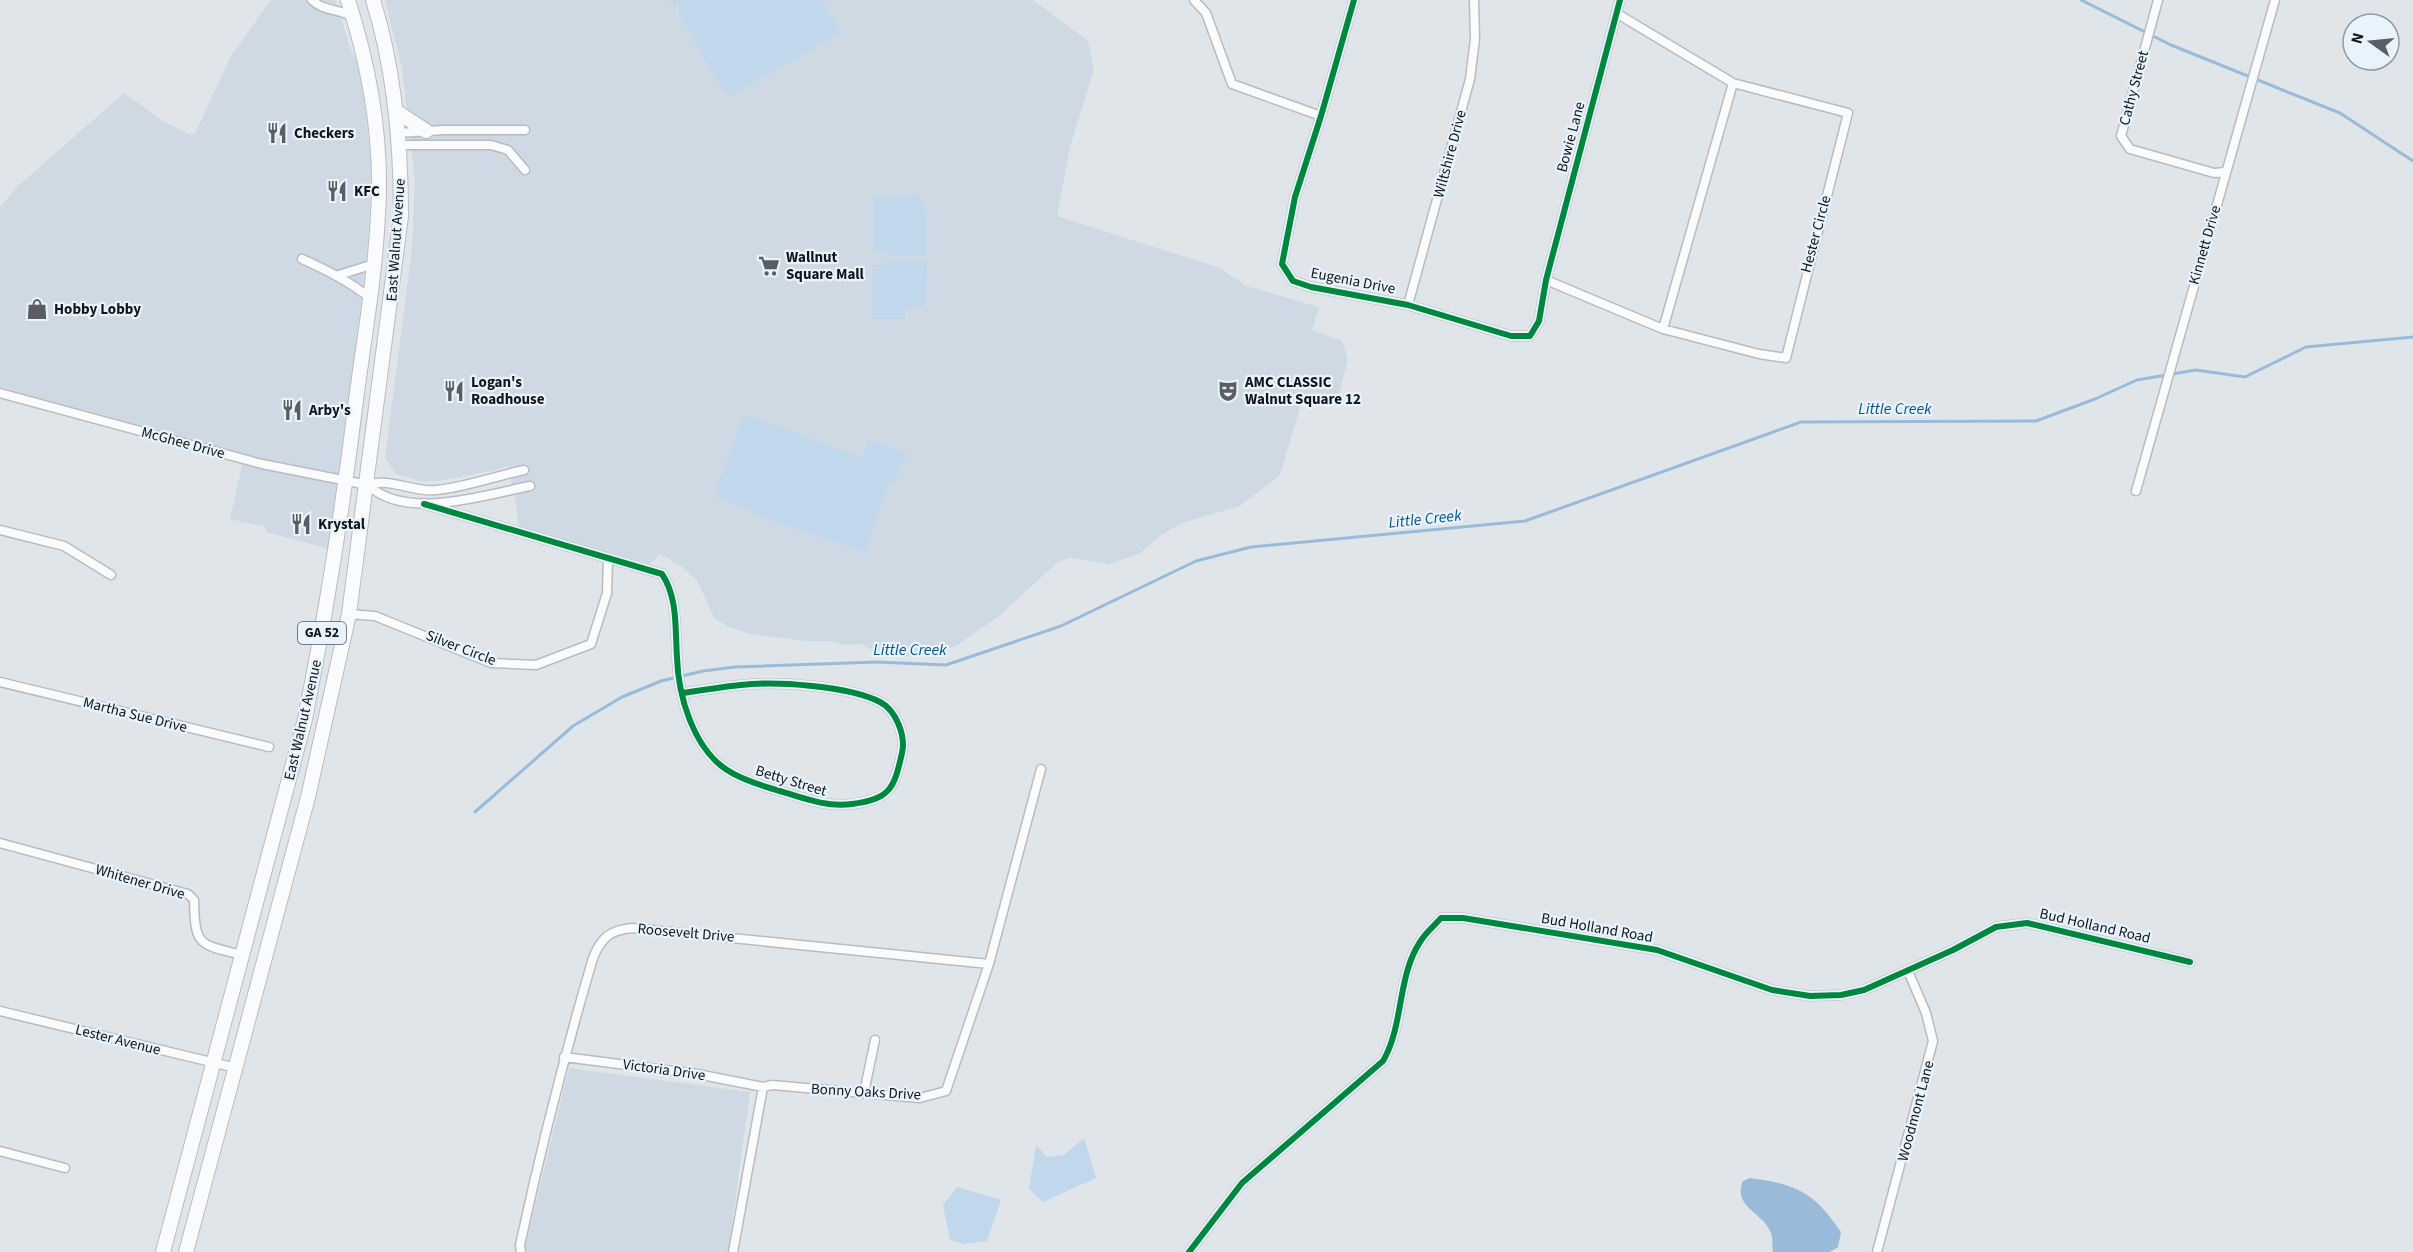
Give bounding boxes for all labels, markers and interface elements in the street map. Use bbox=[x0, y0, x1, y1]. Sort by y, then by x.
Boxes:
north arrow bbox=[2341, 12, 2401, 72]
text: N bbox=[2345, 30, 2369, 46]
street label: Cathy Street bbox=[2114, 48, 2154, 128]
street label: Bowie Lane bbox=[1551, 99, 1591, 175]
street label: Wiltshire Drive bbox=[1428, 108, 1472, 200]
restaurant icon: Checkers bbox=[265, 121, 289, 145]
place label: Checkers bbox=[294, 123, 354, 144]
street label: East Walnut Avenue bbox=[381, 178, 411, 302]
restaurant icon: KFC bbox=[325, 179, 349, 203]
place label: KFC bbox=[354, 181, 380, 202]
street label: Hester Circle bbox=[1796, 193, 1836, 275]
street label: Kinnett Drive bbox=[2184, 203, 2226, 287]
place label: Wallnut Square Mall bbox=[786, 247, 865, 285]
supermarket icon: Wallnut Square Mall bbox=[757, 254, 781, 278]
street label: Eugenia Drive bbox=[1309, 263, 1397, 299]
shop icon: Hobby Lobby bbox=[25, 297, 49, 321]
place label: Hobby Lobby bbox=[54, 299, 141, 320]
place label: Logan's Roadhouse bbox=[471, 372, 545, 410]
place label: AMC CLASSIC Walnut Square 12 bbox=[1244, 372, 1361, 410]
restaurant icon: Logan's Roadhouse bbox=[442, 379, 466, 403]
theatre icon: AMC CLASSIC Walnut Square 12 bbox=[1216, 379, 1240, 403]
restaurant icon: Arby's bbox=[280, 398, 304, 422]
water label: Little Creek bbox=[1858, 398, 1932, 420]
place label: Arby's bbox=[308, 400, 351, 421]
street label: McGhee Drive bbox=[139, 422, 227, 464]
water label: Little Creek bbox=[1387, 504, 1463, 534]
restaurant icon: Krystal bbox=[289, 512, 313, 536]
place label: Krystal bbox=[318, 514, 366, 535]
road number: GA 52 bbox=[298, 622, 346, 644]
street label: Silver Circle bbox=[423, 625, 499, 671]
water label: Little Creek bbox=[873, 639, 947, 661]
street label: East Walnut Avenue bbox=[279, 658, 327, 782]
street label: Martha Sue Drive bbox=[81, 692, 189, 738]
street label: Betty Street bbox=[753, 760, 829, 802]
street label: Whitener Drive bbox=[93, 859, 187, 905]
street label: Bud Holland Road bbox=[2038, 903, 2152, 949]
street label: Bud Holland Road bbox=[1539, 908, 1655, 948]
street label: Roosevelt Drive bbox=[637, 918, 735, 948]
street label: Lester Avenue bbox=[73, 1019, 163, 1061]
street label: Victoria Drive bbox=[621, 1054, 707, 1086]
street label: Woodmont Lane bbox=[1892, 1058, 1940, 1164]
street label: Bonny Oaks Drive bbox=[810, 1079, 922, 1105]

